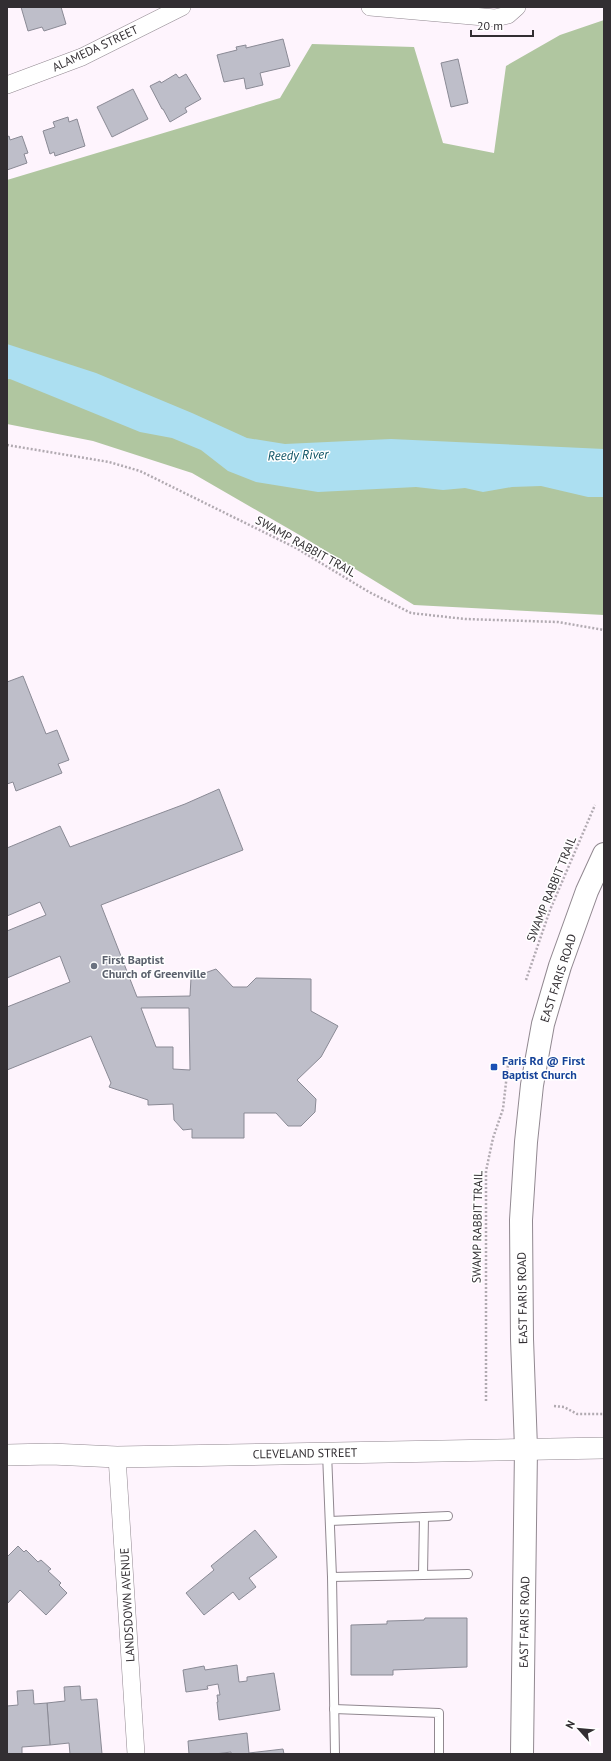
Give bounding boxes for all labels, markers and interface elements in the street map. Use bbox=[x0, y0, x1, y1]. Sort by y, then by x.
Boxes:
scale bar bbox=[471, 12, 533, 38]
text: 20 m bbox=[477, 18, 503, 33]
street label: ALAMEDA STREET bbox=[50, 21, 141, 74]
water label: Reedy River bbox=[267, 445, 329, 465]
street label: SWAMP RABBIT TRAIL bbox=[253, 512, 359, 580]
street label: SWAMP RABBIT TRAIL bbox=[523, 834, 579, 944]
street label: EAST FARIS ROAD bbox=[537, 932, 579, 1024]
place label: First Baptist Church of Greenville bbox=[102, 952, 206, 981]
marker: First Baptist Church of Greenville bbox=[89, 961, 99, 971]
place label: Faris Rd @ First Baptist Church bbox=[502, 1053, 586, 1082]
marker: Faris Rd @ First Baptist Church bbox=[489, 1062, 499, 1072]
street label: SWAMP RABBIT TRAIL bbox=[469, 1171, 485, 1283]
street label: EAST FARIS ROAD bbox=[514, 1252, 530, 1344]
street label: CLEVELAND STREET bbox=[252, 1445, 358, 1461]
street label: LANDSDOWN AVENUE bbox=[117, 1548, 137, 1662]
street label: EAST FARIS ROAD bbox=[516, 1576, 532, 1668]
north arrow bbox=[559, 1709, 599, 1749]
text: N bbox=[562, 1718, 578, 1731]

